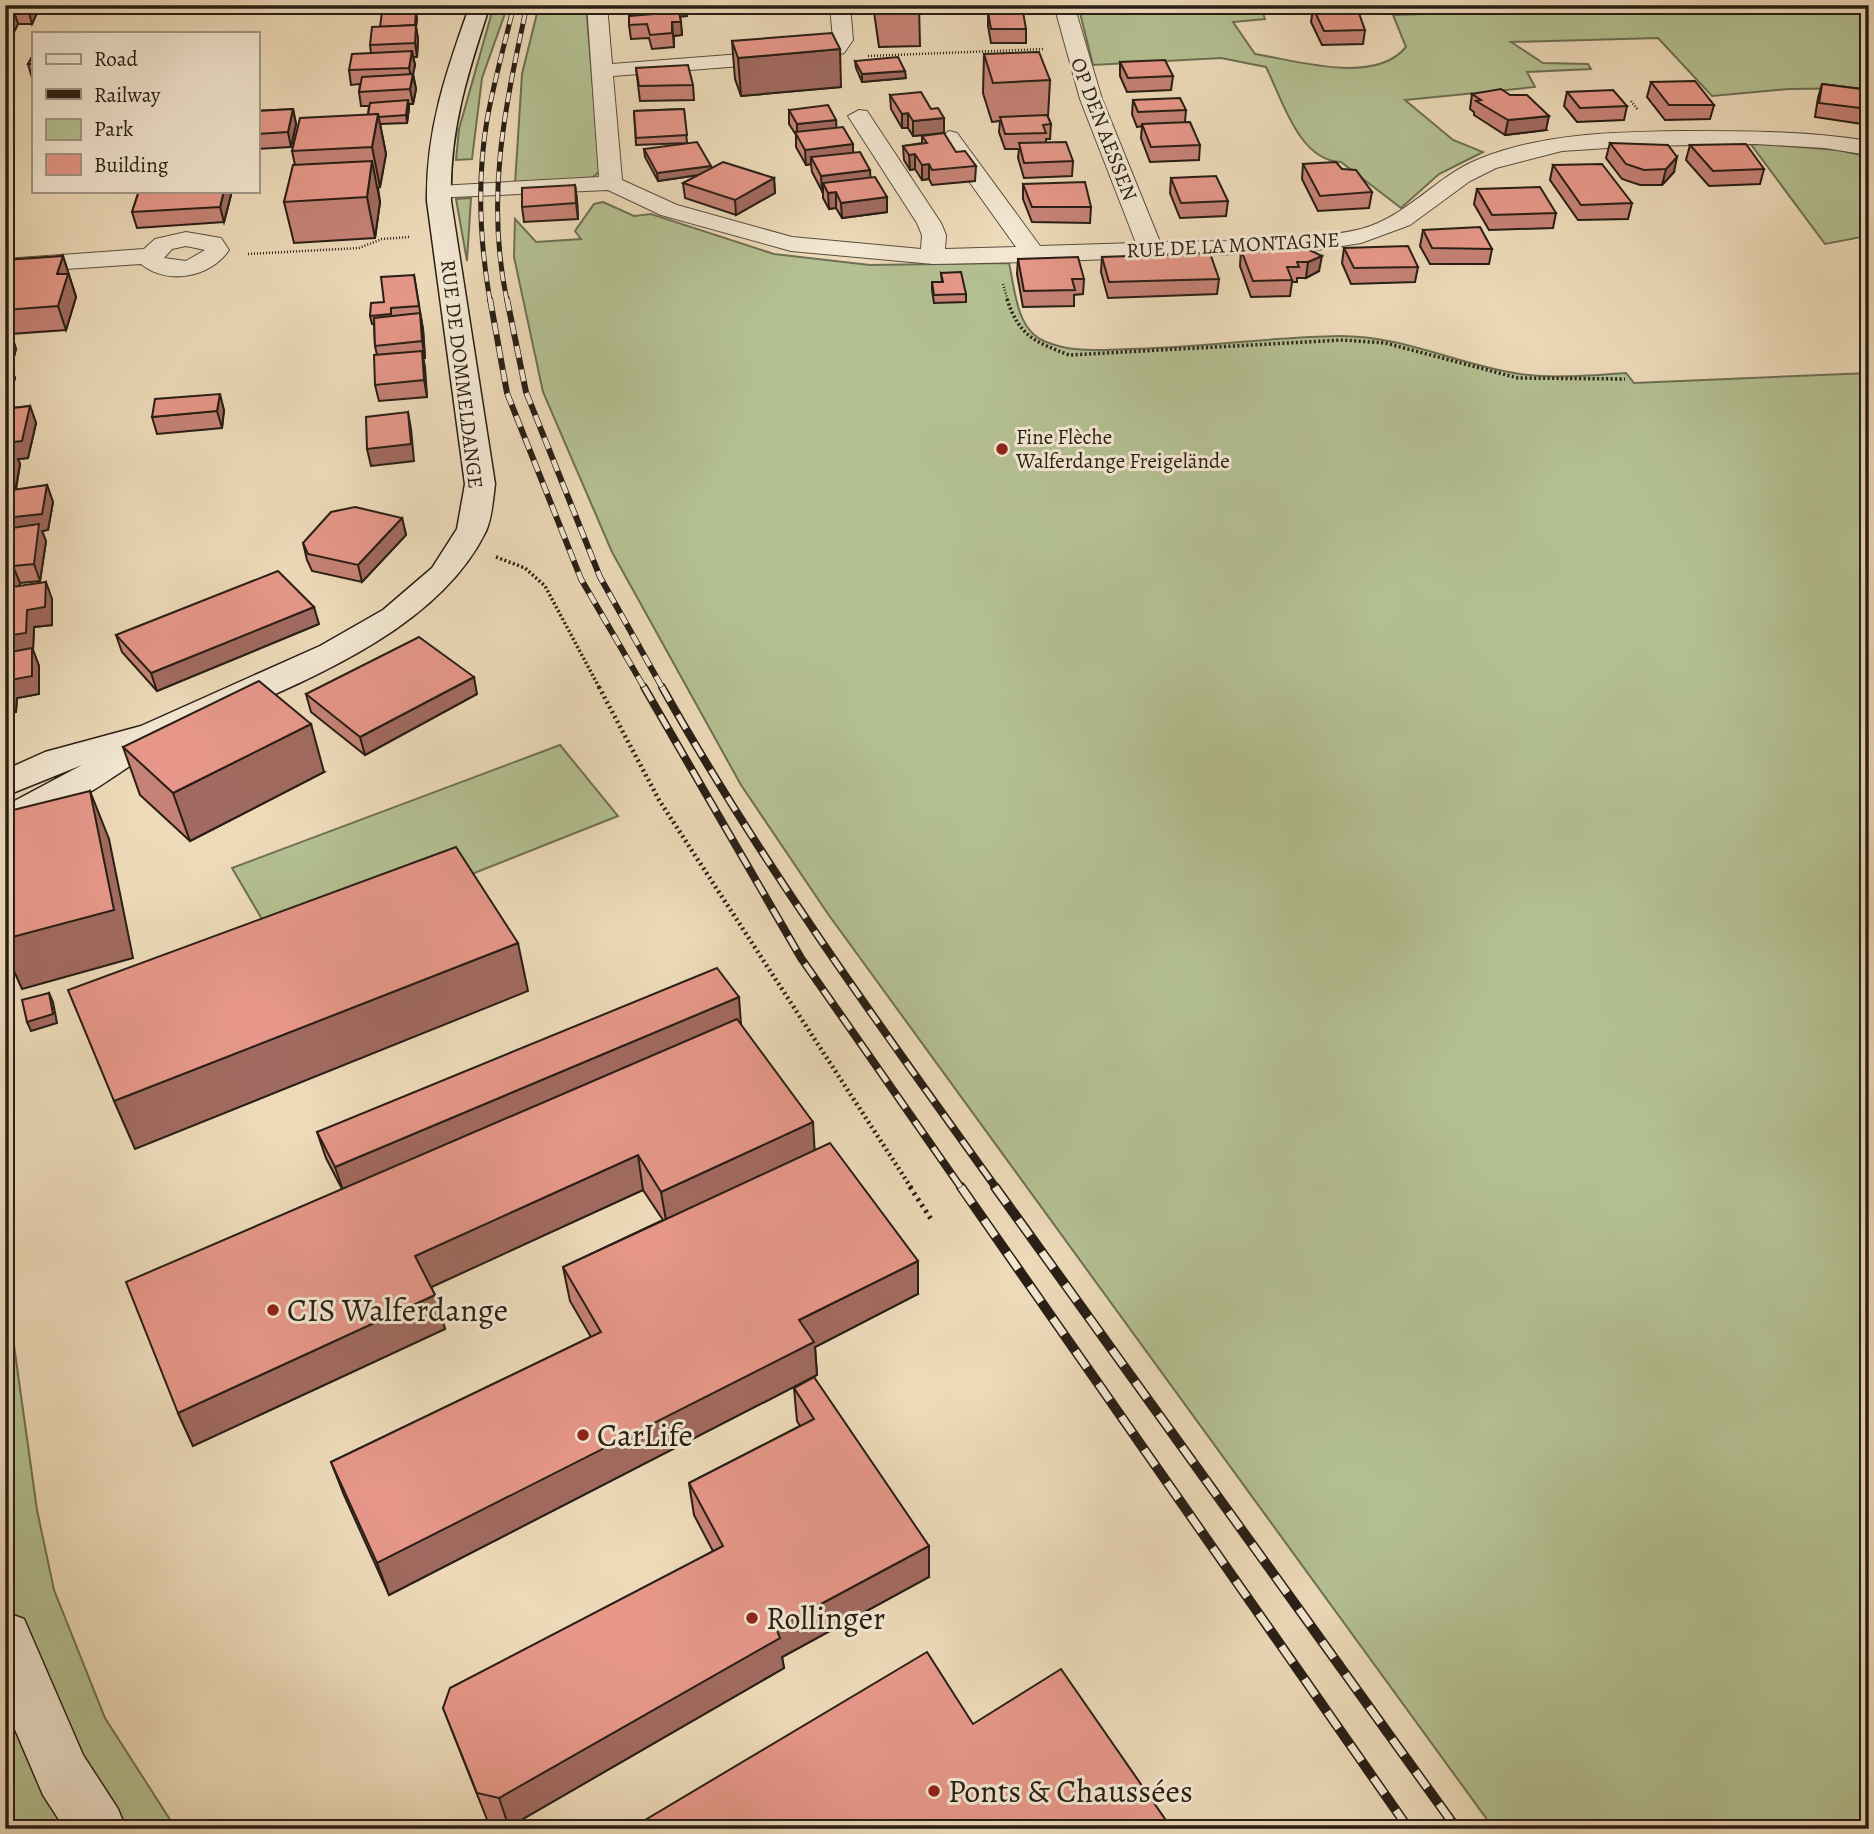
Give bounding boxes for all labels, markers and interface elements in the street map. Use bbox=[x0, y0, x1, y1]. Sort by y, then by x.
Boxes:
legend bbox=[32, 32, 259, 192]
text: Road bbox=[94, 45, 138, 73]
street label: OP DEN AESSEN bbox=[1064, 53, 1144, 205]
text: Railway bbox=[94, 81, 161, 109]
text: Park bbox=[94, 115, 134, 143]
text: Building bbox=[94, 151, 169, 179]
street label: RUE DE LA MONTAGNE bbox=[1126, 225, 1340, 265]
street label: RUE DE DOMMELDANGE bbox=[434, 258, 490, 490]
place label: Fine Flèche Walferdange Freigelände bbox=[1015, 423, 1230, 475]
marker: Fine Flèche Walferdange Freigelände bbox=[994, 441, 1010, 457]
place label: CIS Walferdange bbox=[287, 1288, 508, 1332]
marker: CIS Walferdange bbox=[265, 1302, 281, 1318]
place label: CarLife bbox=[597, 1413, 693, 1457]
marker: CarLife bbox=[575, 1427, 591, 1443]
place label: Rollinger bbox=[766, 1596, 885, 1640]
marker: Rollinger bbox=[744, 1610, 760, 1626]
place label: Ponts & Chaussées bbox=[948, 1769, 1193, 1813]
marker: Ponts & Chaussées bbox=[926, 1783, 942, 1799]

